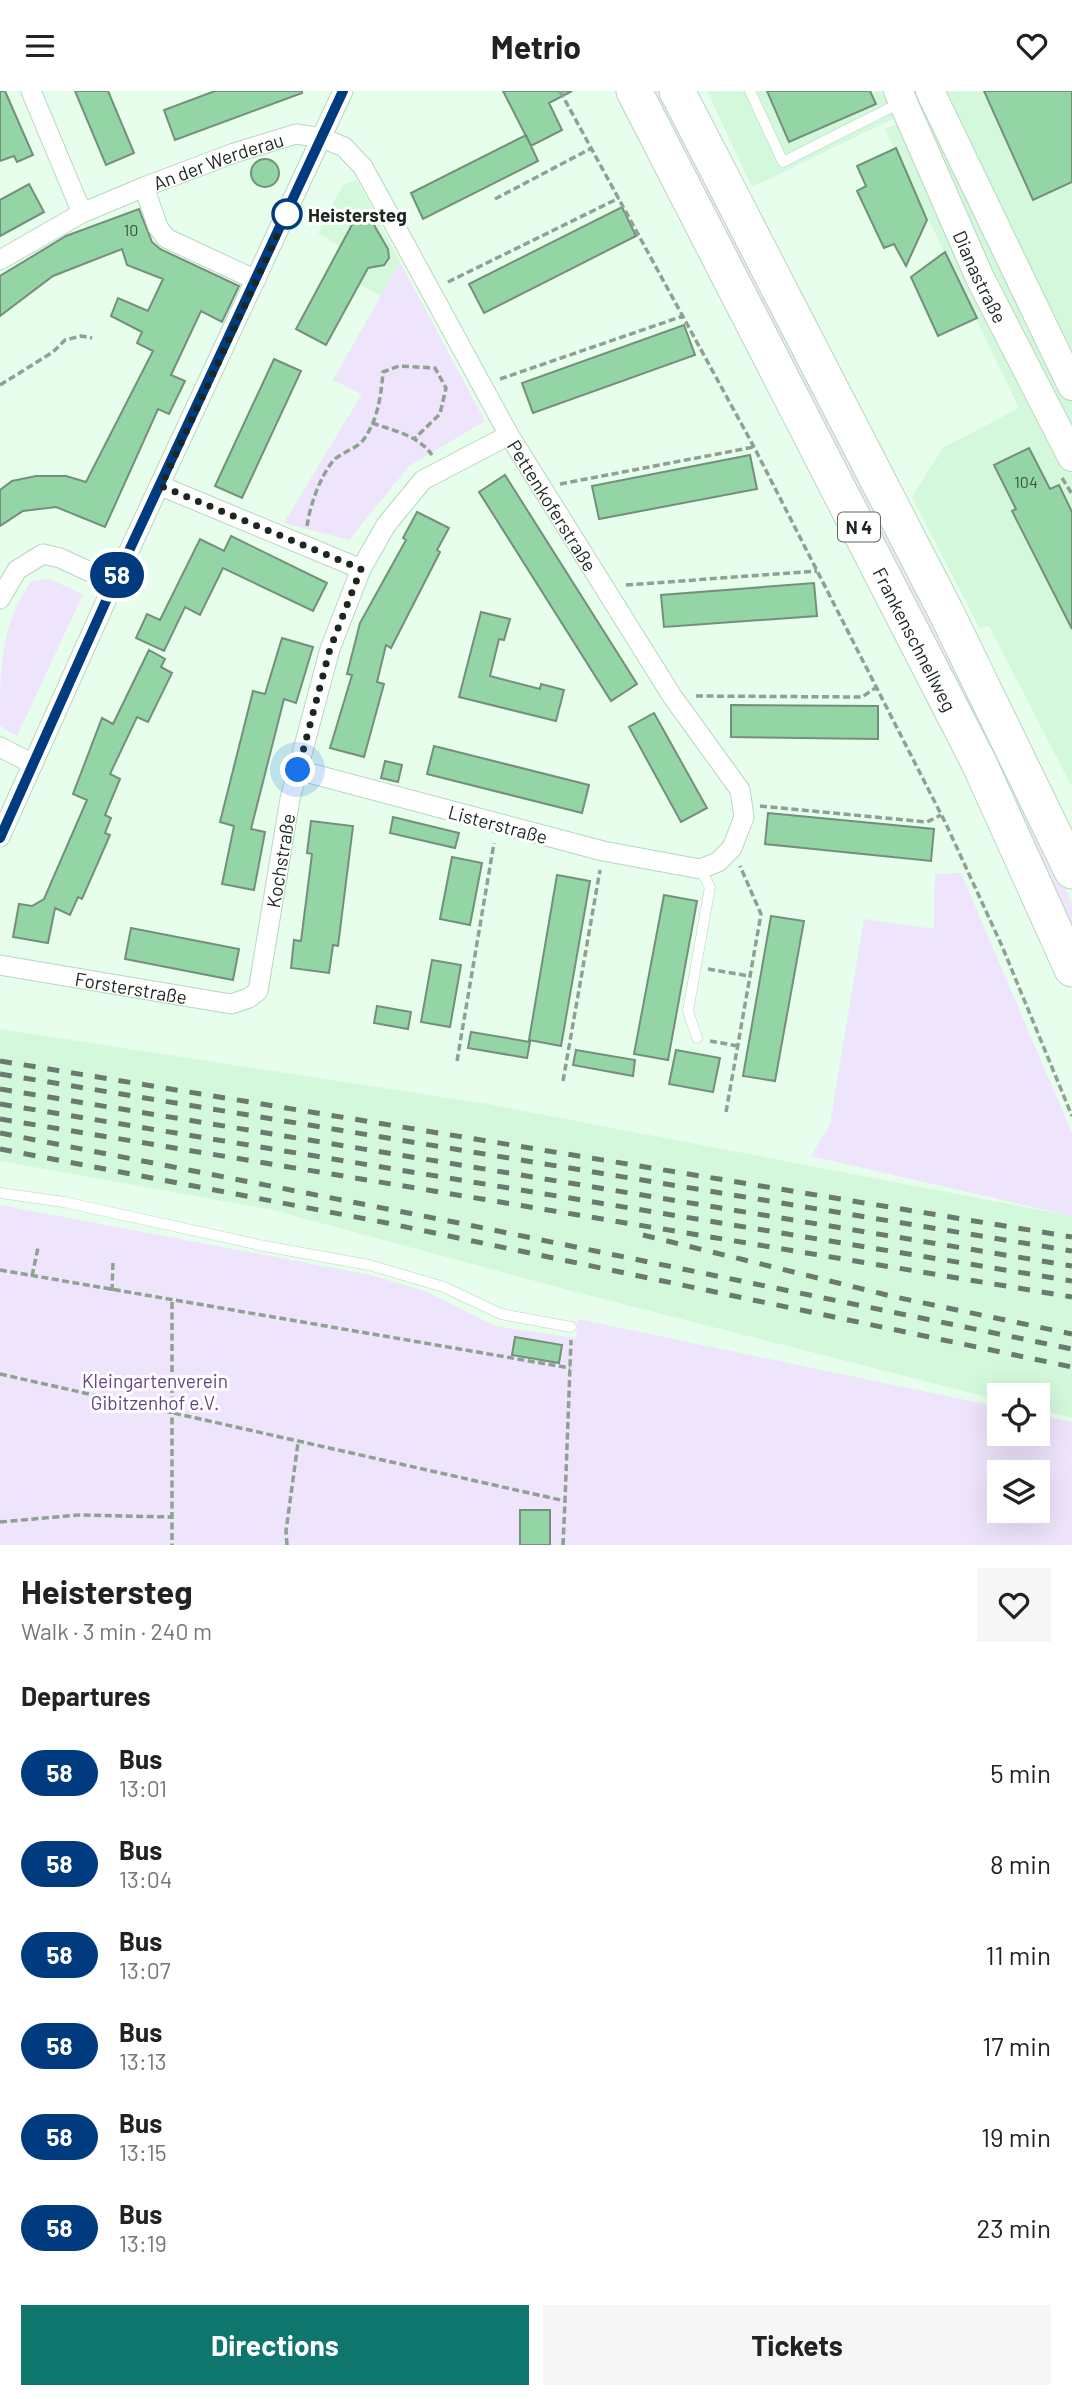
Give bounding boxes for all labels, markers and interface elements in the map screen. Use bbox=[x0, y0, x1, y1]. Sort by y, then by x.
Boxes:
icon: menu bbox=[21, 27, 59, 65]
text: Metrio bbox=[491, 27, 581, 65]
icon: heart bbox=[1013, 27, 1051, 65]
street label: An der Werderau bbox=[150, 127, 286, 194]
marker: Heistersteg bbox=[272, 199, 302, 229]
place label: Heistersteg bbox=[308, 203, 407, 226]
house number: 10 bbox=[124, 220, 138, 239]
street label: Dianastraße bbox=[949, 227, 1012, 327]
street label: Pettenkoferstraße bbox=[503, 435, 602, 575]
house number: 104 bbox=[1014, 472, 1038, 491]
road number: N 4 bbox=[838, 513, 880, 541]
line badge: 58 bbox=[86, 552, 148, 598]
text: 58 bbox=[104, 560, 130, 589]
street label: Frankenschnellweg bbox=[869, 563, 962, 715]
your location bbox=[280, 752, 315, 787]
street label: Listerstraße bbox=[446, 800, 550, 848]
street label: Kochstraße bbox=[261, 812, 299, 909]
street label: Forsterstraße bbox=[73, 966, 189, 1008]
park label: Kleingartenverein Gibitzenhof e.V. bbox=[82, 1369, 228, 1414]
map controls bbox=[987, 1383, 1050, 1523]
button: locate bbox=[987, 1383, 1050, 1446]
button: layers bbox=[987, 1460, 1050, 1523]
button: heart bbox=[977, 1568, 1051, 1642]
text: Heistersteg bbox=[21, 1571, 193, 1611]
text: Walk · 3 min · 240 m bbox=[21, 1617, 212, 1645]
text: Departures bbox=[21, 1680, 151, 1711]
text: Bus bbox=[119, 1743, 162, 1774]
text: 5 min bbox=[990, 1757, 1051, 1788]
text: 58 bbox=[47, 1758, 72, 1787]
text: 13:01 bbox=[119, 1774, 167, 1802]
text: Bus bbox=[119, 1834, 162, 1865]
text: 8 min bbox=[990, 1848, 1051, 1879]
text: 58 bbox=[47, 1849, 72, 1878]
text: 13:04 bbox=[119, 1865, 172, 1893]
text: Bus bbox=[119, 1925, 162, 1956]
text: 11 min bbox=[985, 1939, 1051, 1970]
text: 58 bbox=[47, 1940, 72, 1969]
text: 13:07 bbox=[119, 1956, 171, 1984]
text: Bus bbox=[119, 2016, 162, 2047]
text: 17 min bbox=[982, 2030, 1051, 2061]
text: 58 bbox=[47, 2031, 72, 2060]
text: 13:13 bbox=[119, 2047, 167, 2075]
text: Bus bbox=[119, 2107, 162, 2138]
text: 19 min bbox=[981, 2121, 1051, 2152]
text: 58 bbox=[47, 2122, 72, 2151]
text: 13:15 bbox=[119, 2138, 167, 2166]
text: Bus bbox=[119, 2198, 162, 2229]
text: 23 min bbox=[976, 2212, 1051, 2243]
text: 58 bbox=[47, 2213, 72, 2242]
text: 13:19 bbox=[119, 2229, 167, 2257]
button: Directions bbox=[21, 2305, 529, 2385]
button: Tickets bbox=[543, 2305, 1051, 2385]

